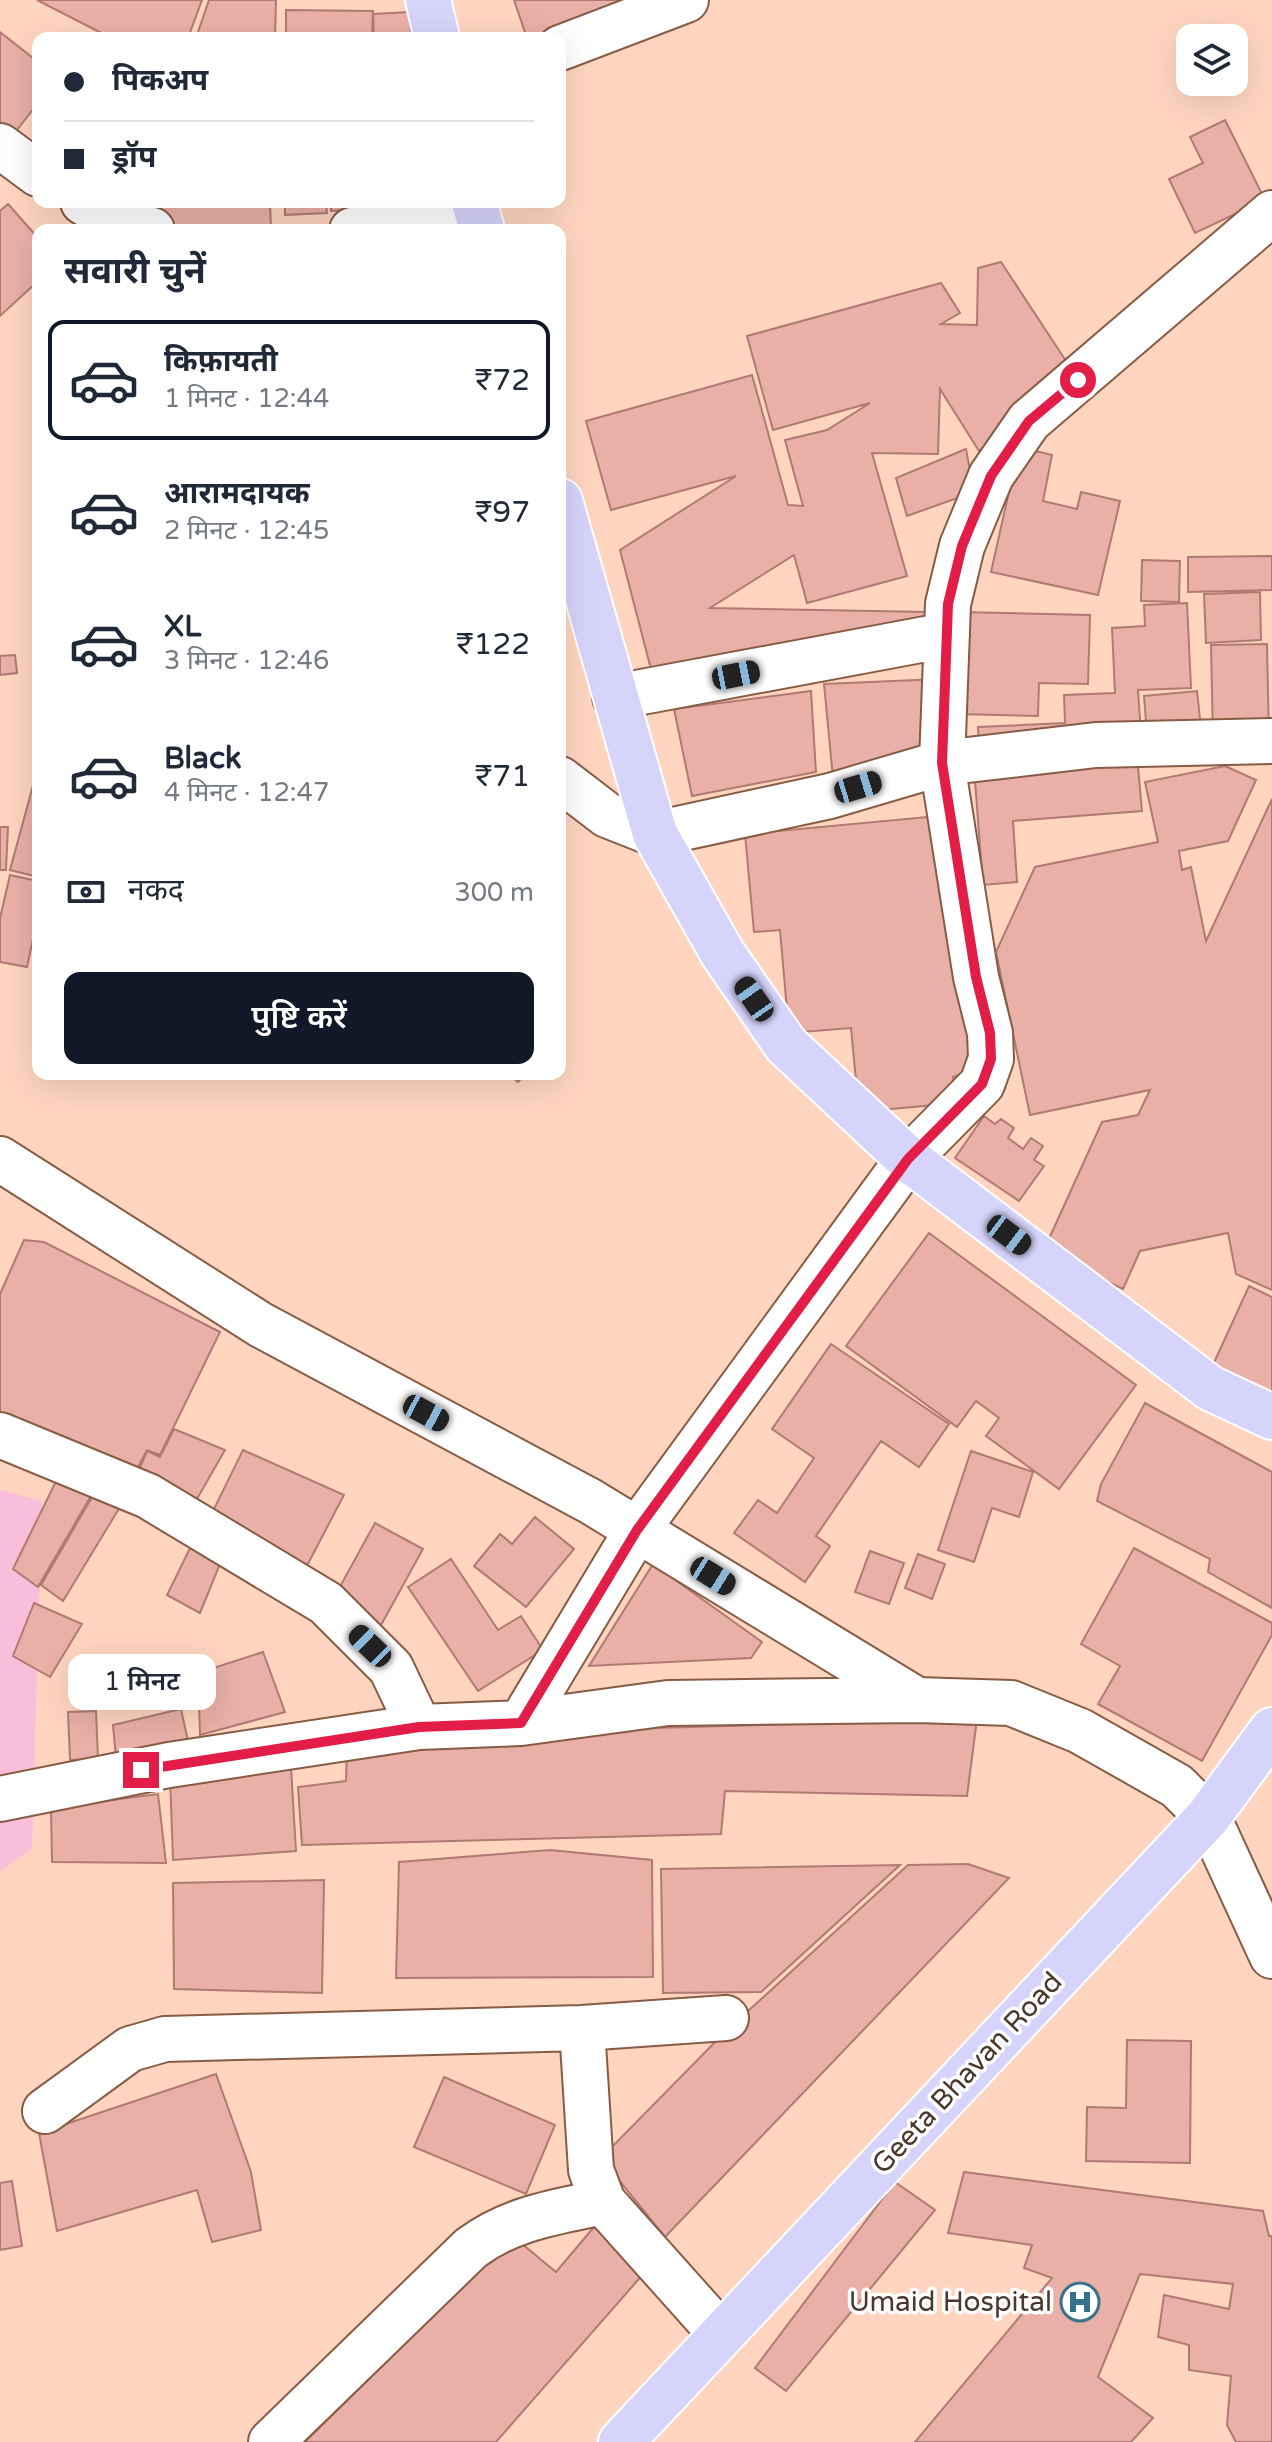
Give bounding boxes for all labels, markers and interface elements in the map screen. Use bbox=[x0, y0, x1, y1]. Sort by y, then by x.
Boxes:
map controls bbox=[1176, 24, 1248, 96]
button: layers bbox=[1176, 24, 1248, 96]
text: पिकअप bbox=[112, 62, 208, 99]
text: ड्रॉप bbox=[112, 139, 156, 176]
text: सवारी चुनें bbox=[64, 250, 206, 293]
text: किफ़ायती bbox=[164, 343, 278, 380]
icon: car bbox=[68, 344, 140, 416]
text: ₹72 bbox=[475, 362, 530, 399]
route start bbox=[1060, 362, 1096, 398]
text: 1 मिनट · 12:44 bbox=[164, 383, 329, 414]
text: आरामदायक bbox=[164, 475, 310, 512]
icon: car bbox=[68, 476, 140, 548]
text: ₹97 bbox=[475, 494, 530, 531]
text: 2 मिनट · 12:45 bbox=[164, 515, 329, 546]
icon: car bbox=[68, 608, 140, 680]
text: XL bbox=[164, 608, 201, 645]
text: ₹122 bbox=[456, 626, 530, 663]
text: 3 मिनट · 12:46 bbox=[164, 645, 329, 676]
car bbox=[710, 659, 762, 691]
icon: car bbox=[68, 740, 140, 812]
text: Black bbox=[164, 740, 241, 777]
text: ₹71 bbox=[475, 758, 530, 795]
car bbox=[832, 769, 884, 805]
text: 4 मिनट · 12:47 bbox=[164, 777, 329, 808]
icon: cash bbox=[64, 870, 108, 914]
text: नकद bbox=[128, 872, 184, 909]
text: 300 m bbox=[454, 877, 534, 908]
button: पुष्टि करें bbox=[64, 972, 534, 1064]
car bbox=[730, 972, 778, 1026]
car bbox=[983, 1211, 1035, 1259]
car bbox=[399, 1391, 453, 1435]
car bbox=[686, 1553, 740, 1599]
car bbox=[344, 1621, 396, 1671]
callout: 1 मिनट bbox=[67, 1654, 215, 1710]
text: 1 मिनट bbox=[104, 1666, 180, 1697]
route end bbox=[123, 1752, 159, 1788]
street label: Geeta Bhavan Road bbox=[865, 1965, 1069, 2181]
hospital icon: Umaid Hospital bbox=[1059, 2281, 1101, 2323]
place label: Umaid Hospital bbox=[849, 2285, 1052, 2319]

